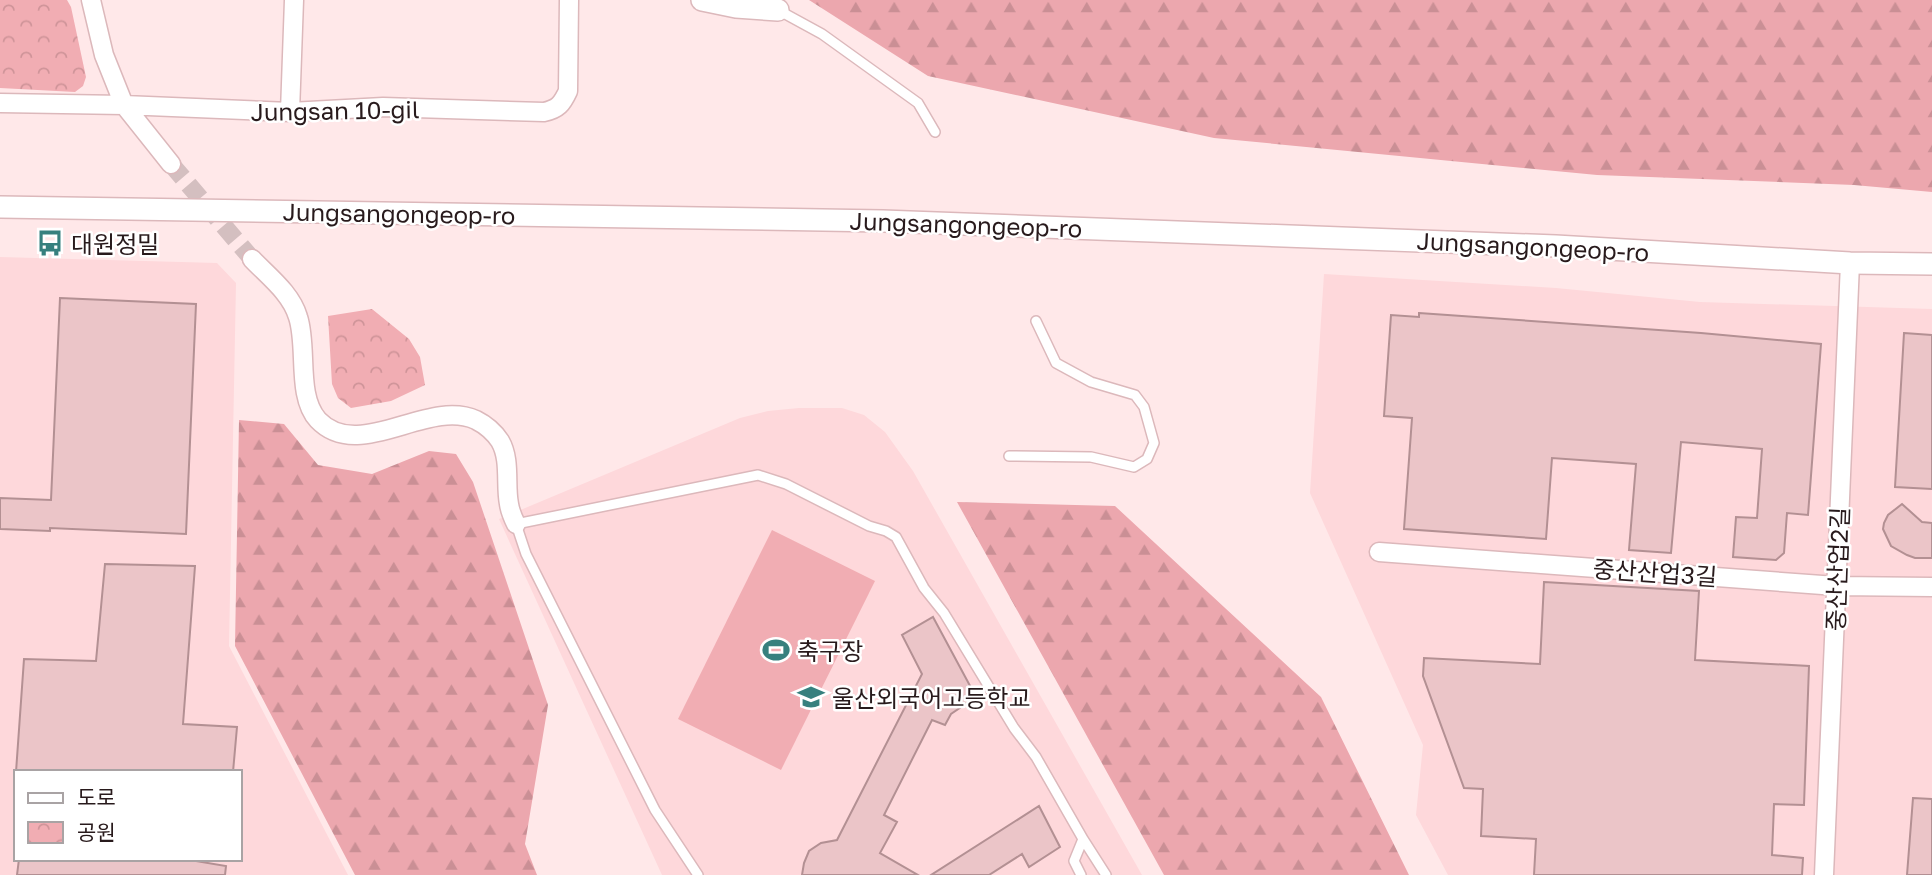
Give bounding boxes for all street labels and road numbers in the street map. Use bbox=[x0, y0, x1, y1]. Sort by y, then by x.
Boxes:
street label: Jungsan 10-gil bbox=[250, 94, 420, 126]
street label: Jungsangongeop-ro bbox=[282, 196, 516, 230]
street label: Jungsangongeop-ro bbox=[849, 205, 1083, 243]
street label: Jungsangongeop-ro bbox=[1416, 225, 1650, 267]
street label: 중산산업2길 bbox=[1820, 506, 1854, 632]
street label: 중산산업3길 bbox=[1592, 553, 1718, 591]

